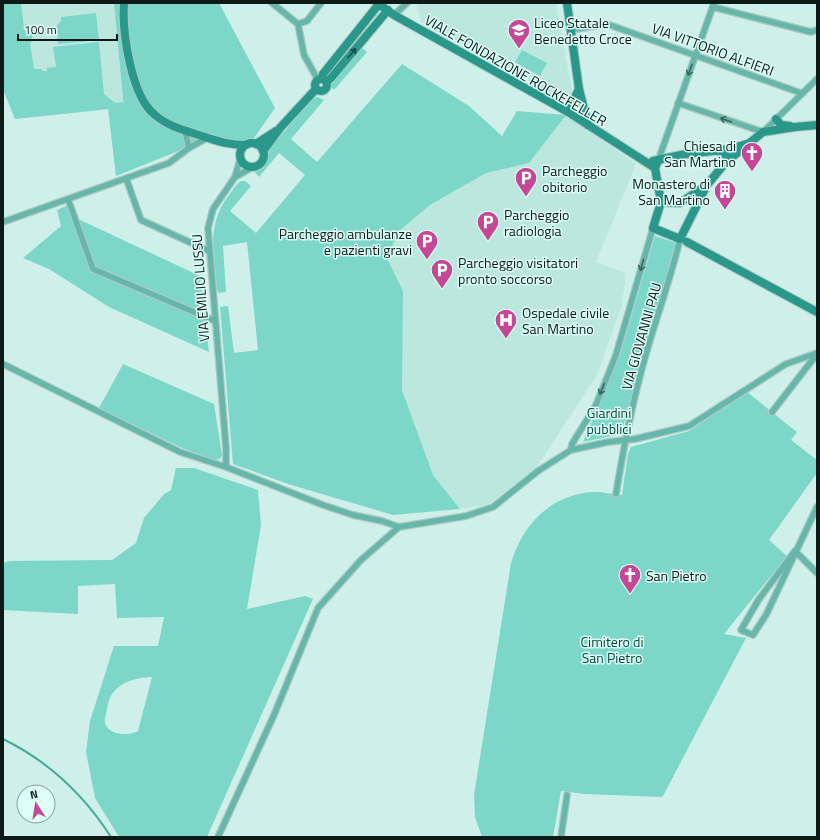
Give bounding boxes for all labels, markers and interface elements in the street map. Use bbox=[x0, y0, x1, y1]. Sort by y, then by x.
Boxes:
street label: VIALE FONDAZIONE ROCKEFELLER bbox=[421, 9, 611, 131]
place label: Liceo Statale Benedetto Croce bbox=[534, 12, 632, 49]
scale bar bbox=[18, 16, 117, 42]
school or university icon: Liceo Statale Benedetto Croce bbox=[506, 17, 532, 50]
street label: VIA VITTORIO ALFIERI bbox=[649, 17, 777, 81]
text: 100 m bbox=[24, 20, 57, 39]
one-way arrow bbox=[348, 48, 357, 59]
one-way arrow bbox=[686, 63, 693, 76]
one-way arrow bbox=[721, 115, 733, 123]
place label: Chiesa di San Martino bbox=[664, 135, 736, 172]
church icon: Chiesa di San Martino bbox=[739, 140, 765, 173]
place label: Parcheggio obitorio bbox=[542, 160, 608, 197]
parking icon: Parcheggio obitorio bbox=[513, 165, 539, 198]
place label: Monastero di San Martino bbox=[632, 173, 710, 210]
building icon: Monastero di San Martino bbox=[712, 178, 738, 211]
place label: Parcheggio radiologia bbox=[504, 204, 570, 241]
parking icon: Parcheggio radiologia bbox=[475, 209, 501, 242]
place label: Parcheggio ambulanze e pazienti gravi bbox=[279, 223, 412, 260]
parking icon: Parcheggio ambulanze e pazienti gravi bbox=[414, 228, 440, 261]
street label: VIA EMILIO LUSSU bbox=[186, 233, 214, 343]
place label: Parcheggio visitatori pronto soccorso bbox=[458, 252, 578, 289]
parking icon: Parcheggio visitatori pronto soccorso bbox=[429, 257, 455, 290]
one-way arrow bbox=[638, 258, 645, 271]
street label: VIA GIOVANNI PAU bbox=[616, 280, 666, 392]
place label: Ospedale civile San Martino bbox=[522, 302, 609, 339]
hospital icon: Ospedale civile San Martino bbox=[493, 307, 519, 340]
one-way arrow bbox=[598, 382, 606, 394]
park label: Giardini pubblici bbox=[586, 402, 632, 439]
church icon: San Pietro bbox=[617, 562, 643, 595]
place label: San Pietro bbox=[646, 565, 707, 586]
park label: Cimitero di San Pietro bbox=[580, 631, 644, 668]
north arrow bbox=[16, 784, 56, 824]
text: N bbox=[29, 786, 39, 803]

